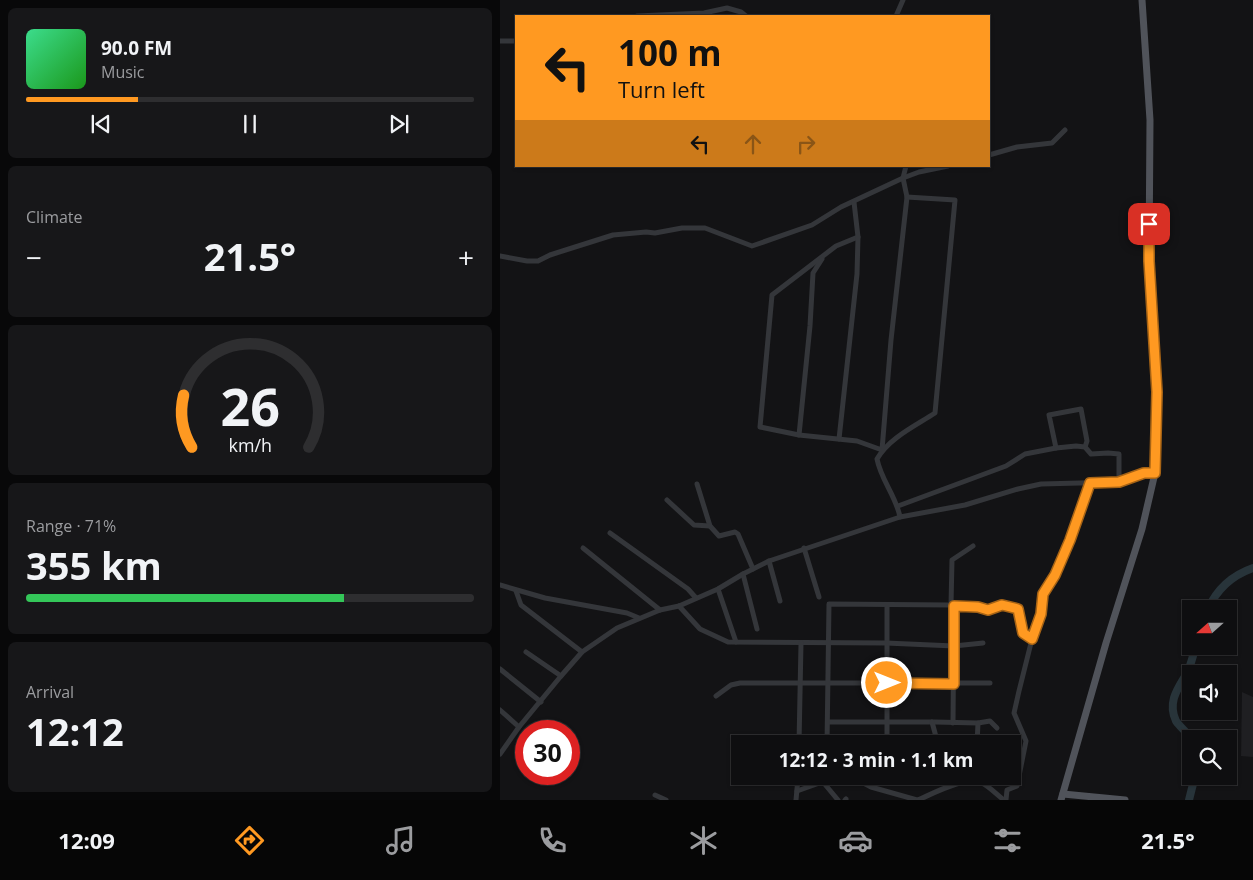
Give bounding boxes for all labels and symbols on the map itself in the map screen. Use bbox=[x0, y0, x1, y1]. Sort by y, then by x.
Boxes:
pin bbox=[1128, 203, 1170, 245]
north arrow bbox=[1182, 600, 1238, 655]
position arrow bbox=[860, 656, 912, 708]
speed limit sign: 30 bbox=[515, 720, 580, 785]

